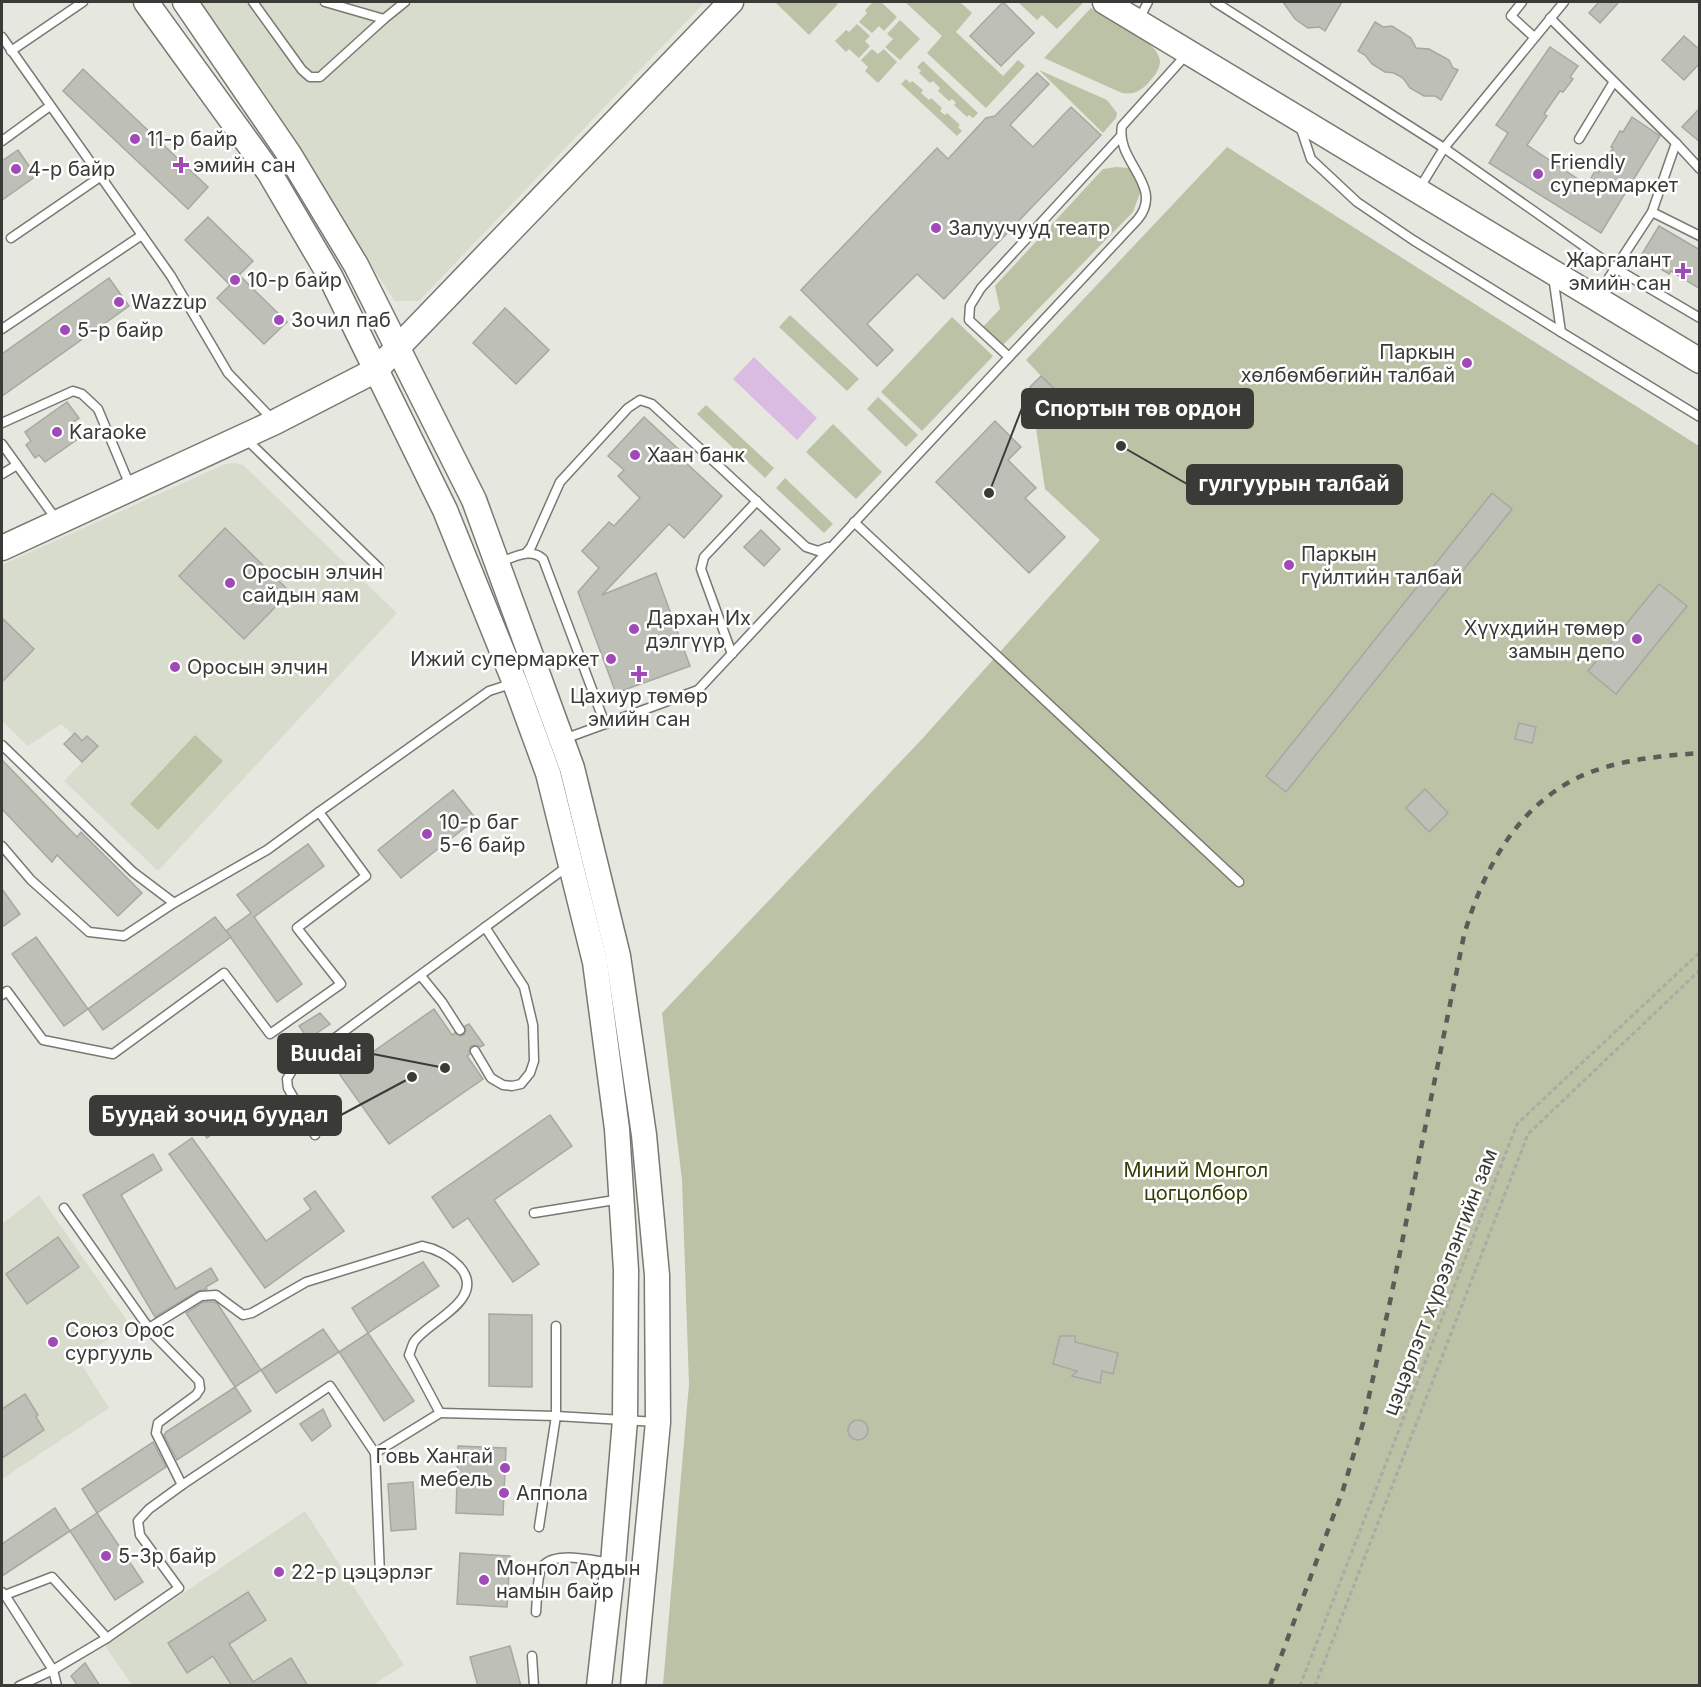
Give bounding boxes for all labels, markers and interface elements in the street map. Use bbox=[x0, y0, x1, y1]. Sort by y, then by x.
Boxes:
place label: 11-р байр bbox=[147, 127, 238, 151]
marker: 11-р байр bbox=[128, 132, 142, 146]
place label: Friendly супермаркет bbox=[1550, 150, 1679, 197]
place label: эмийн сан bbox=[193, 153, 296, 177]
place label: 4-р байр bbox=[28, 157, 115, 181]
marker: эмийн сан bbox=[174, 158, 188, 172]
marker: 4-р байр bbox=[9, 162, 23, 176]
marker: Friendly супермаркет bbox=[1531, 167, 1545, 181]
place label: Залуучууд театр bbox=[948, 216, 1110, 240]
marker: Залуучууд театр bbox=[929, 221, 943, 235]
place label: Жаргалант эмийн сан bbox=[1566, 248, 1672, 295]
marker: Жаргалант эмийн сан bbox=[1676, 264, 1690, 278]
place label: 10-р байр bbox=[247, 268, 342, 292]
marker: 10-р байр bbox=[228, 273, 242, 287]
place label: Wazzup bbox=[131, 290, 207, 314]
marker: Wazzup bbox=[112, 295, 126, 309]
place label: Зочил паб bbox=[291, 308, 391, 332]
marker: Зочил паб bbox=[272, 313, 286, 327]
place label: 5-р байр bbox=[77, 318, 163, 342]
marker: 5-р байр bbox=[58, 323, 72, 337]
place label: Паркын хөлбөмбөгийн талбай bbox=[1241, 340, 1455, 387]
marker: Паркын хөлбөмбөгийн талбай bbox=[1460, 356, 1474, 370]
callout: Спортын төв ордон bbox=[1022, 389, 1253, 428]
text: Спортын төв ордон bbox=[1035, 396, 1241, 421]
place label: Karaoke bbox=[69, 420, 147, 444]
marker: Karaoke bbox=[50, 425, 64, 439]
place label: Хаан банк bbox=[647, 443, 745, 467]
marker: Хаан банк bbox=[628, 448, 642, 462]
callout: гулгуурын талбай bbox=[1187, 465, 1402, 504]
text: гулгуурын талбай bbox=[1199, 471, 1389, 496]
place label: Паркын гүйлтийн талбай bbox=[1301, 542, 1462, 589]
marker: Паркын гүйлтийн талбай bbox=[1282, 558, 1296, 572]
place label: Оросын элчин сайдын яам bbox=[242, 560, 383, 607]
marker: Оросын элчин сайдын яам bbox=[223, 576, 237, 590]
place label: Дархан Их дэлгүүр bbox=[646, 606, 751, 653]
place label: Хүүхдийн төмөр замын депо bbox=[1464, 616, 1625, 663]
marker: Дархан Их дэлгүүр bbox=[627, 622, 641, 636]
marker: Хүүхдийн төмөр замын депо bbox=[1630, 632, 1644, 646]
place label: Ижий супермаркет bbox=[410, 647, 600, 671]
marker: Ижий супермаркет bbox=[604, 652, 618, 666]
place label: Оросын элчин bbox=[187, 655, 328, 679]
marker: Оросын элчин bbox=[168, 660, 182, 674]
marker: Цахиур төмөр эмийн сан bbox=[632, 667, 646, 681]
place label: Цахиур төмөр эмийн сан bbox=[570, 684, 708, 731]
place label: 10-р баг 5-6 байр bbox=[439, 810, 526, 857]
marker: 10-р баг 5-6 байр bbox=[420, 827, 434, 841]
callout: Buudai bbox=[278, 1034, 373, 1073]
text: Buudai bbox=[290, 1041, 362, 1066]
callout: Буудай зочид буудал bbox=[90, 1096, 341, 1135]
text: Буудай зочид буудал bbox=[102, 1102, 328, 1127]
street label: цэцэрлэгт хүрээлэнгийн зам bbox=[1378, 1145, 1502, 1419]
park label: Миний Монгол цогцолбор bbox=[1124, 1158, 1268, 1205]
place label: Союз Орос сургууль bbox=[65, 1318, 175, 1365]
marker: Союз Орос сургууль bbox=[46, 1335, 60, 1349]
place label: Говь Хангай мебель bbox=[376, 1444, 493, 1491]
marker: Говь Хангай мебель bbox=[498, 1461, 512, 1475]
place label: Аппола bbox=[516, 1481, 588, 1505]
marker: Аппола bbox=[497, 1486, 511, 1500]
place label: 5-3р байр bbox=[118, 1544, 217, 1568]
marker: 5-3р байр bbox=[99, 1549, 113, 1563]
place label: Монгол Ардын намын байр bbox=[496, 1556, 641, 1603]
place label: 22-р цэцэрлэг bbox=[291, 1560, 433, 1584]
marker: 22-р цэцэрлэг bbox=[272, 1565, 286, 1579]
marker: Монгол Ардын намын байр bbox=[477, 1573, 491, 1587]

